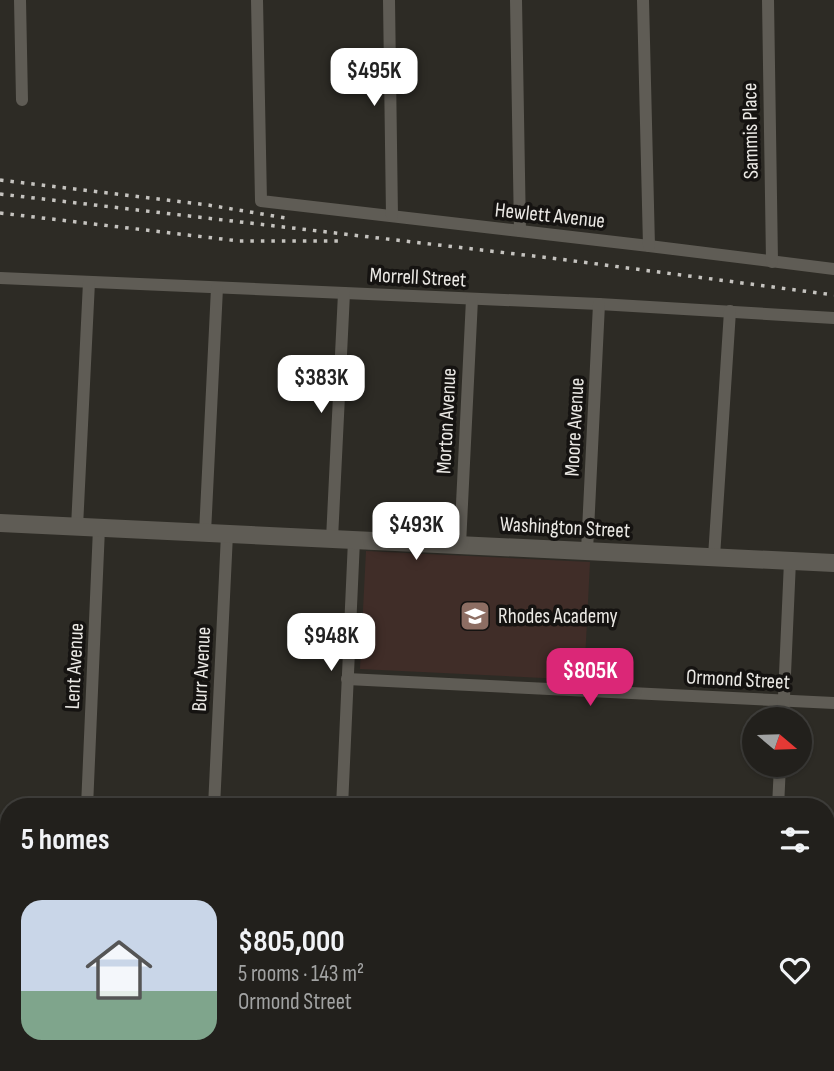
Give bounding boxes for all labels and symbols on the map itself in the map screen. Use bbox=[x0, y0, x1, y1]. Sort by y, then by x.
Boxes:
pin: $495K bbox=[325, 48, 423, 108]
street label: Sammis Place bbox=[737, 83, 764, 179]
street label: Hewlett Avenue bbox=[494, 197, 606, 234]
street label: Morrell Street bbox=[369, 262, 467, 293]
pin: $383K bbox=[272, 356, 370, 415]
street label: Morton Avenue bbox=[431, 367, 462, 475]
street label: Moore Avenue bbox=[559, 377, 590, 477]
pin: $493K bbox=[367, 503, 465, 562]
street label: Washington Street bbox=[499, 512, 631, 543]
school or university icon: Rhodes Academy bbox=[458, 599, 492, 633]
place label: Rhodes Academy bbox=[498, 604, 618, 629]
pin: $948K bbox=[282, 614, 380, 673]
street label: Lent Avenue bbox=[60, 622, 89, 710]
street label: Burr Avenue bbox=[187, 626, 216, 712]
pin: $805K bbox=[541, 648, 639, 708]
street label: Ormond Street bbox=[685, 664, 791, 695]
north arrow bbox=[742, 707, 812, 777]

